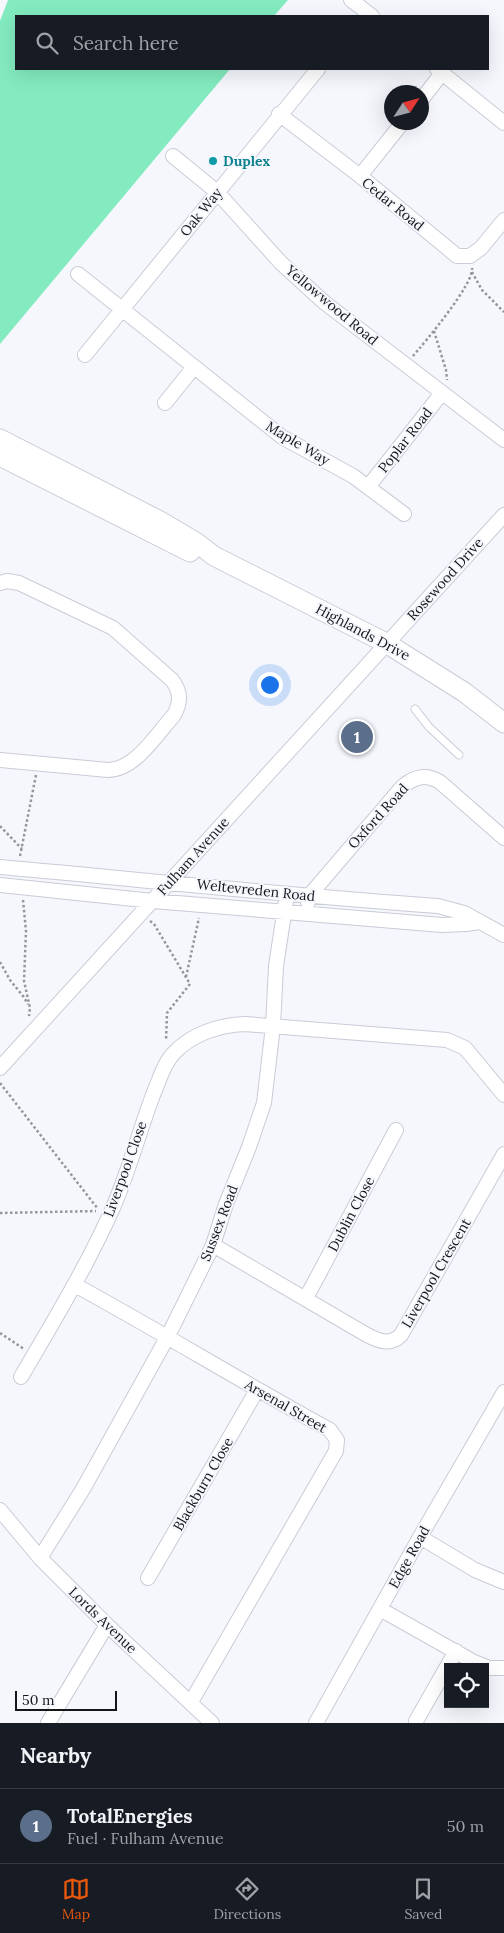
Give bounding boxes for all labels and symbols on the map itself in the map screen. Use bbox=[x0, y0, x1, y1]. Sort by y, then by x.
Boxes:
north arrow bbox=[384, 85, 429, 130]
place label: Duplex bbox=[223, 152, 271, 170]
marker: Duplex bbox=[207, 155, 219, 167]
street label: Cedar Road bbox=[358, 173, 428, 235]
street label: Oak Way bbox=[176, 184, 226, 240]
street label: Yellowwood Road bbox=[281, 261, 382, 349]
street label: Poplar Road bbox=[374, 404, 436, 476]
street label: Maple Way bbox=[263, 417, 334, 469]
street label: Rosewood Drive bbox=[403, 534, 487, 624]
street label: Highlands Drive bbox=[313, 600, 414, 665]
your location bbox=[257, 672, 283, 698]
pin: 1 bbox=[341, 718, 373, 756]
street label: Oxford Road bbox=[344, 780, 412, 852]
street label: Fulham Avenue bbox=[153, 813, 233, 899]
street label: Weltevreden Road bbox=[196, 875, 316, 905]
street label: Liverpool Close bbox=[99, 1118, 151, 1219]
street label: Dublin Close bbox=[324, 1173, 379, 1255]
street label: Sussex Road bbox=[196, 1182, 242, 1264]
street label: Liverpool Crescent bbox=[397, 1215, 475, 1331]
street label: Arsenal Street bbox=[241, 1375, 331, 1437]
street label: Blackburn Close bbox=[169, 1434, 237, 1534]
street label: Edge Road bbox=[385, 1523, 433, 1591]
street label: Lords Avenue bbox=[65, 1583, 141, 1657]
scale bar bbox=[15, 1688, 118, 1711]

